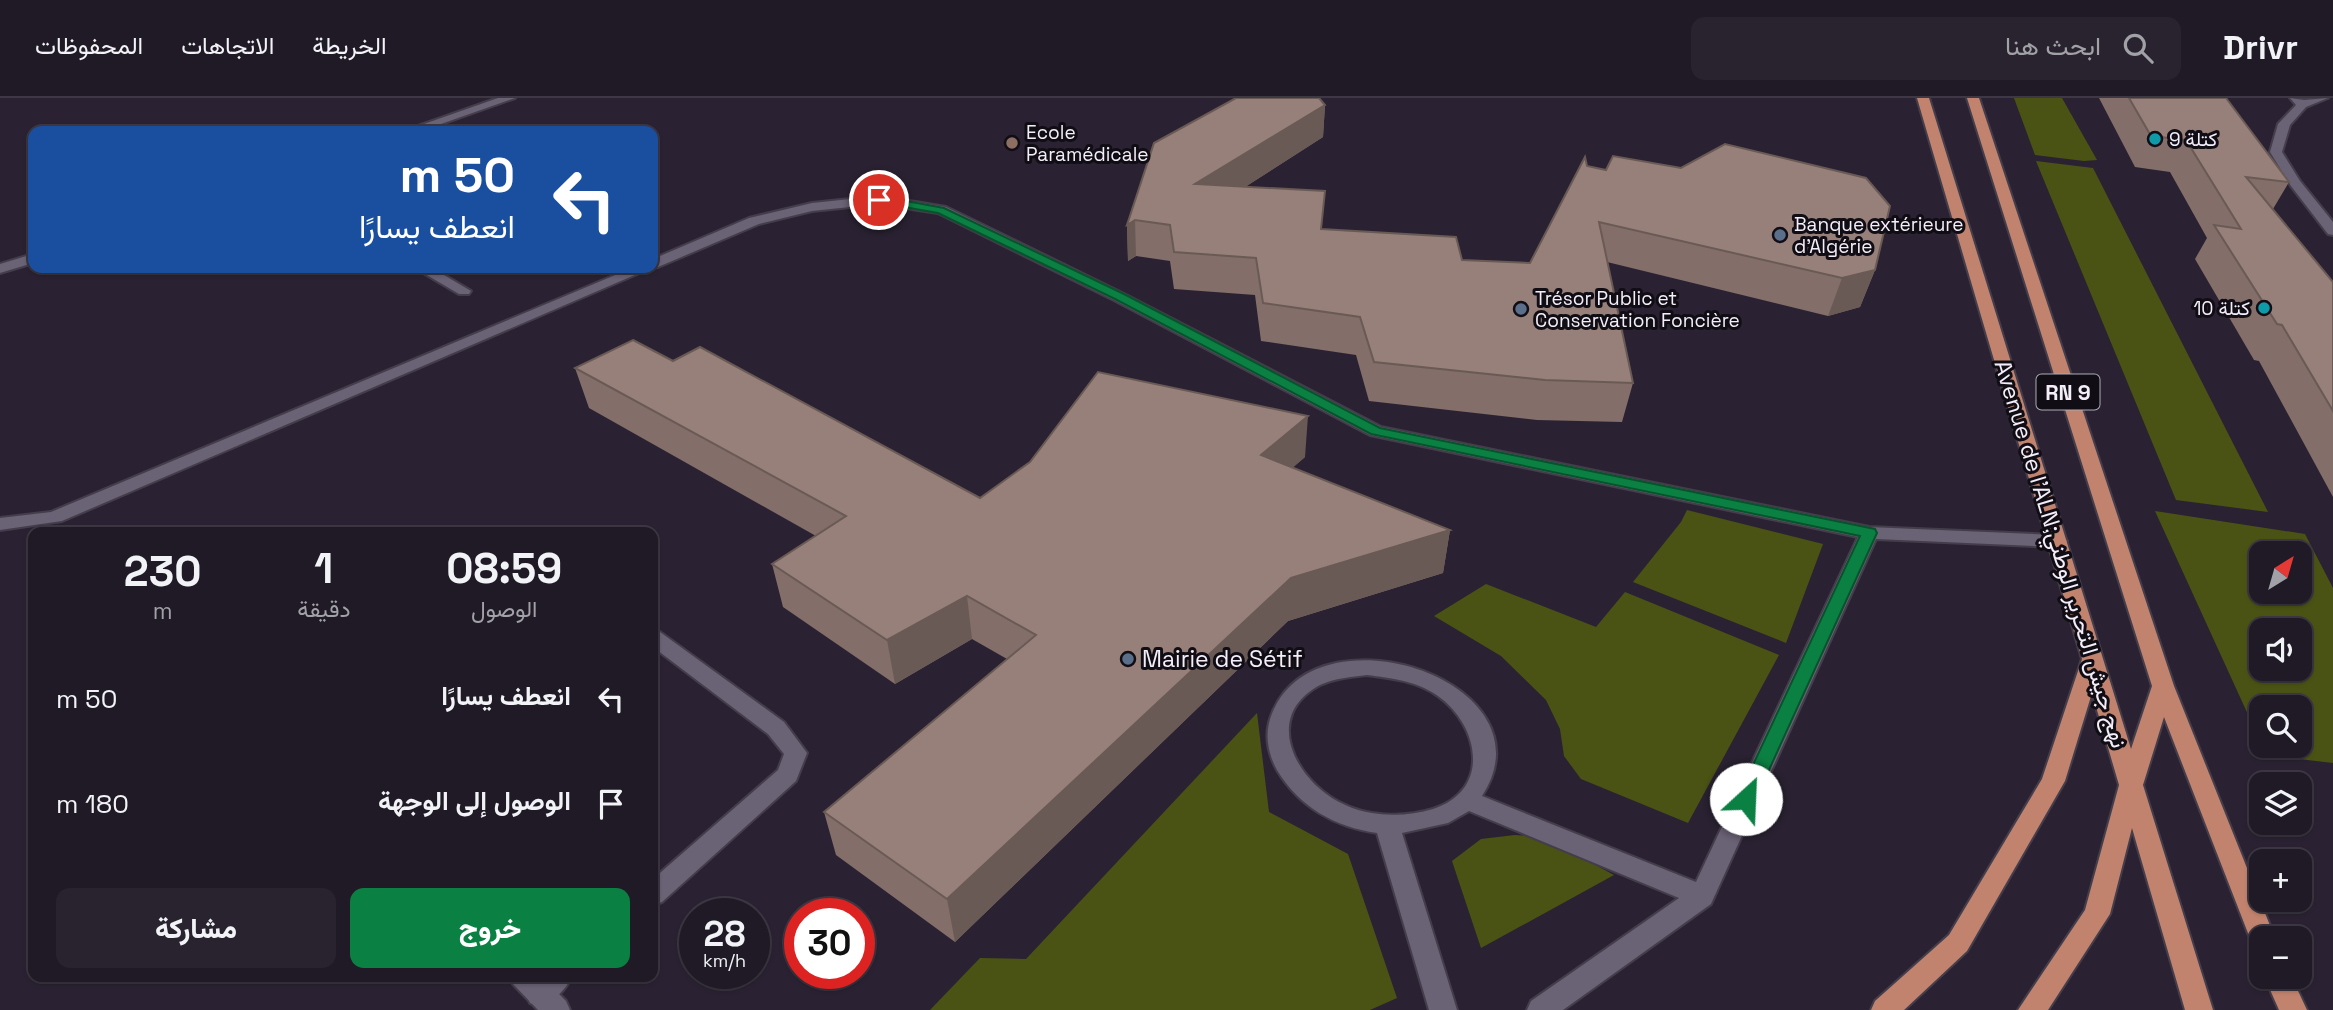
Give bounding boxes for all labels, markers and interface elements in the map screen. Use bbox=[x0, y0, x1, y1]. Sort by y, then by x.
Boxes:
search box bbox=[1691, 17, 2181, 80]
text: Drivr bbox=[2223, 27, 2298, 69]
text: ابحث هنا bbox=[2005, 29, 2101, 63]
icon: search bbox=[2119, 29, 2157, 67]
text: المحفوظات bbox=[35, 30, 143, 61]
text: الاتجاهات bbox=[181, 30, 274, 61]
text: الخريطة bbox=[312, 30, 387, 61]
place label: Ecole Paramédicale bbox=[1026, 120, 1149, 167]
place label: كتلة 9 bbox=[2169, 127, 2217, 152]
marker: كتلة 9 bbox=[2147, 131, 2163, 147]
marker: Ecole Paramédicale bbox=[1004, 135, 1020, 151]
text: 50 m bbox=[400, 144, 515, 206]
icon: left bbox=[539, 154, 630, 245]
pin bbox=[849, 170, 909, 230]
icon: arrive bbox=[860, 181, 898, 219]
text: انعطف يسارًا bbox=[359, 207, 515, 247]
place label: Banque extérieure d'Algérie bbox=[1794, 212, 1963, 259]
marker: Banque extérieure d'Algérie bbox=[1772, 227, 1788, 243]
place label: Trésor Public et Conservation Foncière bbox=[1535, 286, 1740, 333]
place label: كتلة 10 bbox=[2193, 296, 2250, 321]
marker: كتلة 10 bbox=[2256, 300, 2272, 316]
marker: Trésor Public et Conservation Foncière bbox=[1513, 301, 1529, 317]
street label: Avenue de l'ALN;نهج جيش التحرير الوطني bbox=[1984, 356, 2134, 753]
road number: RN 9 bbox=[2036, 374, 2100, 410]
north arrow bbox=[2249, 541, 2312, 604]
map controls bbox=[2249, 541, 2312, 989]
text: 1 bbox=[314, 542, 333, 595]
text: 08:59 bbox=[446, 542, 562, 595]
text: 230 bbox=[124, 545, 201, 598]
text: دقيقة bbox=[297, 594, 350, 624]
text: الوصول bbox=[471, 594, 537, 624]
text: m bbox=[153, 596, 173, 626]
button: sound bbox=[2249, 618, 2312, 681]
place label: Mairie de Sétif bbox=[1142, 644, 1303, 674]
marker: Mairie de Sétif bbox=[1120, 651, 1136, 667]
text: انعطف يسارًا bbox=[441, 679, 571, 713]
icon: left bbox=[592, 680, 630, 718]
text: 50 m bbox=[56, 682, 117, 716]
button: search bbox=[2249, 695, 2312, 758]
position arrow bbox=[1709, 762, 1783, 836]
button: layers bbox=[2249, 772, 2312, 835]
text: الوصول إلى الوجهة bbox=[378, 784, 571, 818]
icon: arrive bbox=[592, 785, 630, 823]
text: 180 m bbox=[56, 787, 129, 821]
button: + bbox=[2249, 849, 2312, 912]
button: مشاركة bbox=[56, 888, 336, 968]
button: خروج bbox=[350, 888, 630, 968]
speed limit sign: 30 bbox=[784, 898, 875, 989]
text: 28 bbox=[704, 912, 745, 956]
button: − bbox=[2249, 926, 2312, 989]
text: km/h bbox=[703, 949, 746, 972]

